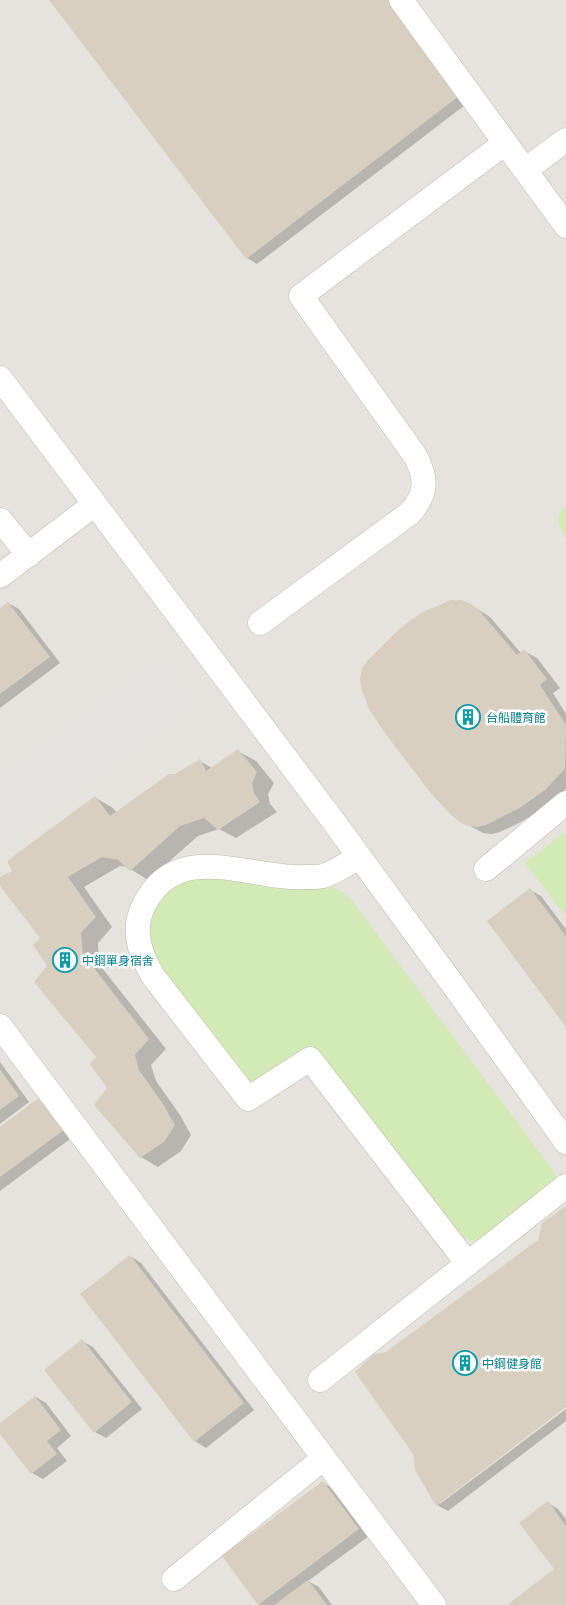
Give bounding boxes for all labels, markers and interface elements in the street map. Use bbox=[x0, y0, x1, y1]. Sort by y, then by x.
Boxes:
building icon: 台船體育館 bbox=[455, 704, 481, 730]
place label: 台船體育館 bbox=[486, 710, 546, 725]
building icon: 中鋼單身宿舍 bbox=[52, 947, 78, 973]
place label: 中鋼單身宿舍 bbox=[82, 953, 154, 968]
building icon: 中鋼健身館 bbox=[452, 1350, 478, 1376]
place label: 中鋼健身館 bbox=[482, 1356, 542, 1371]

